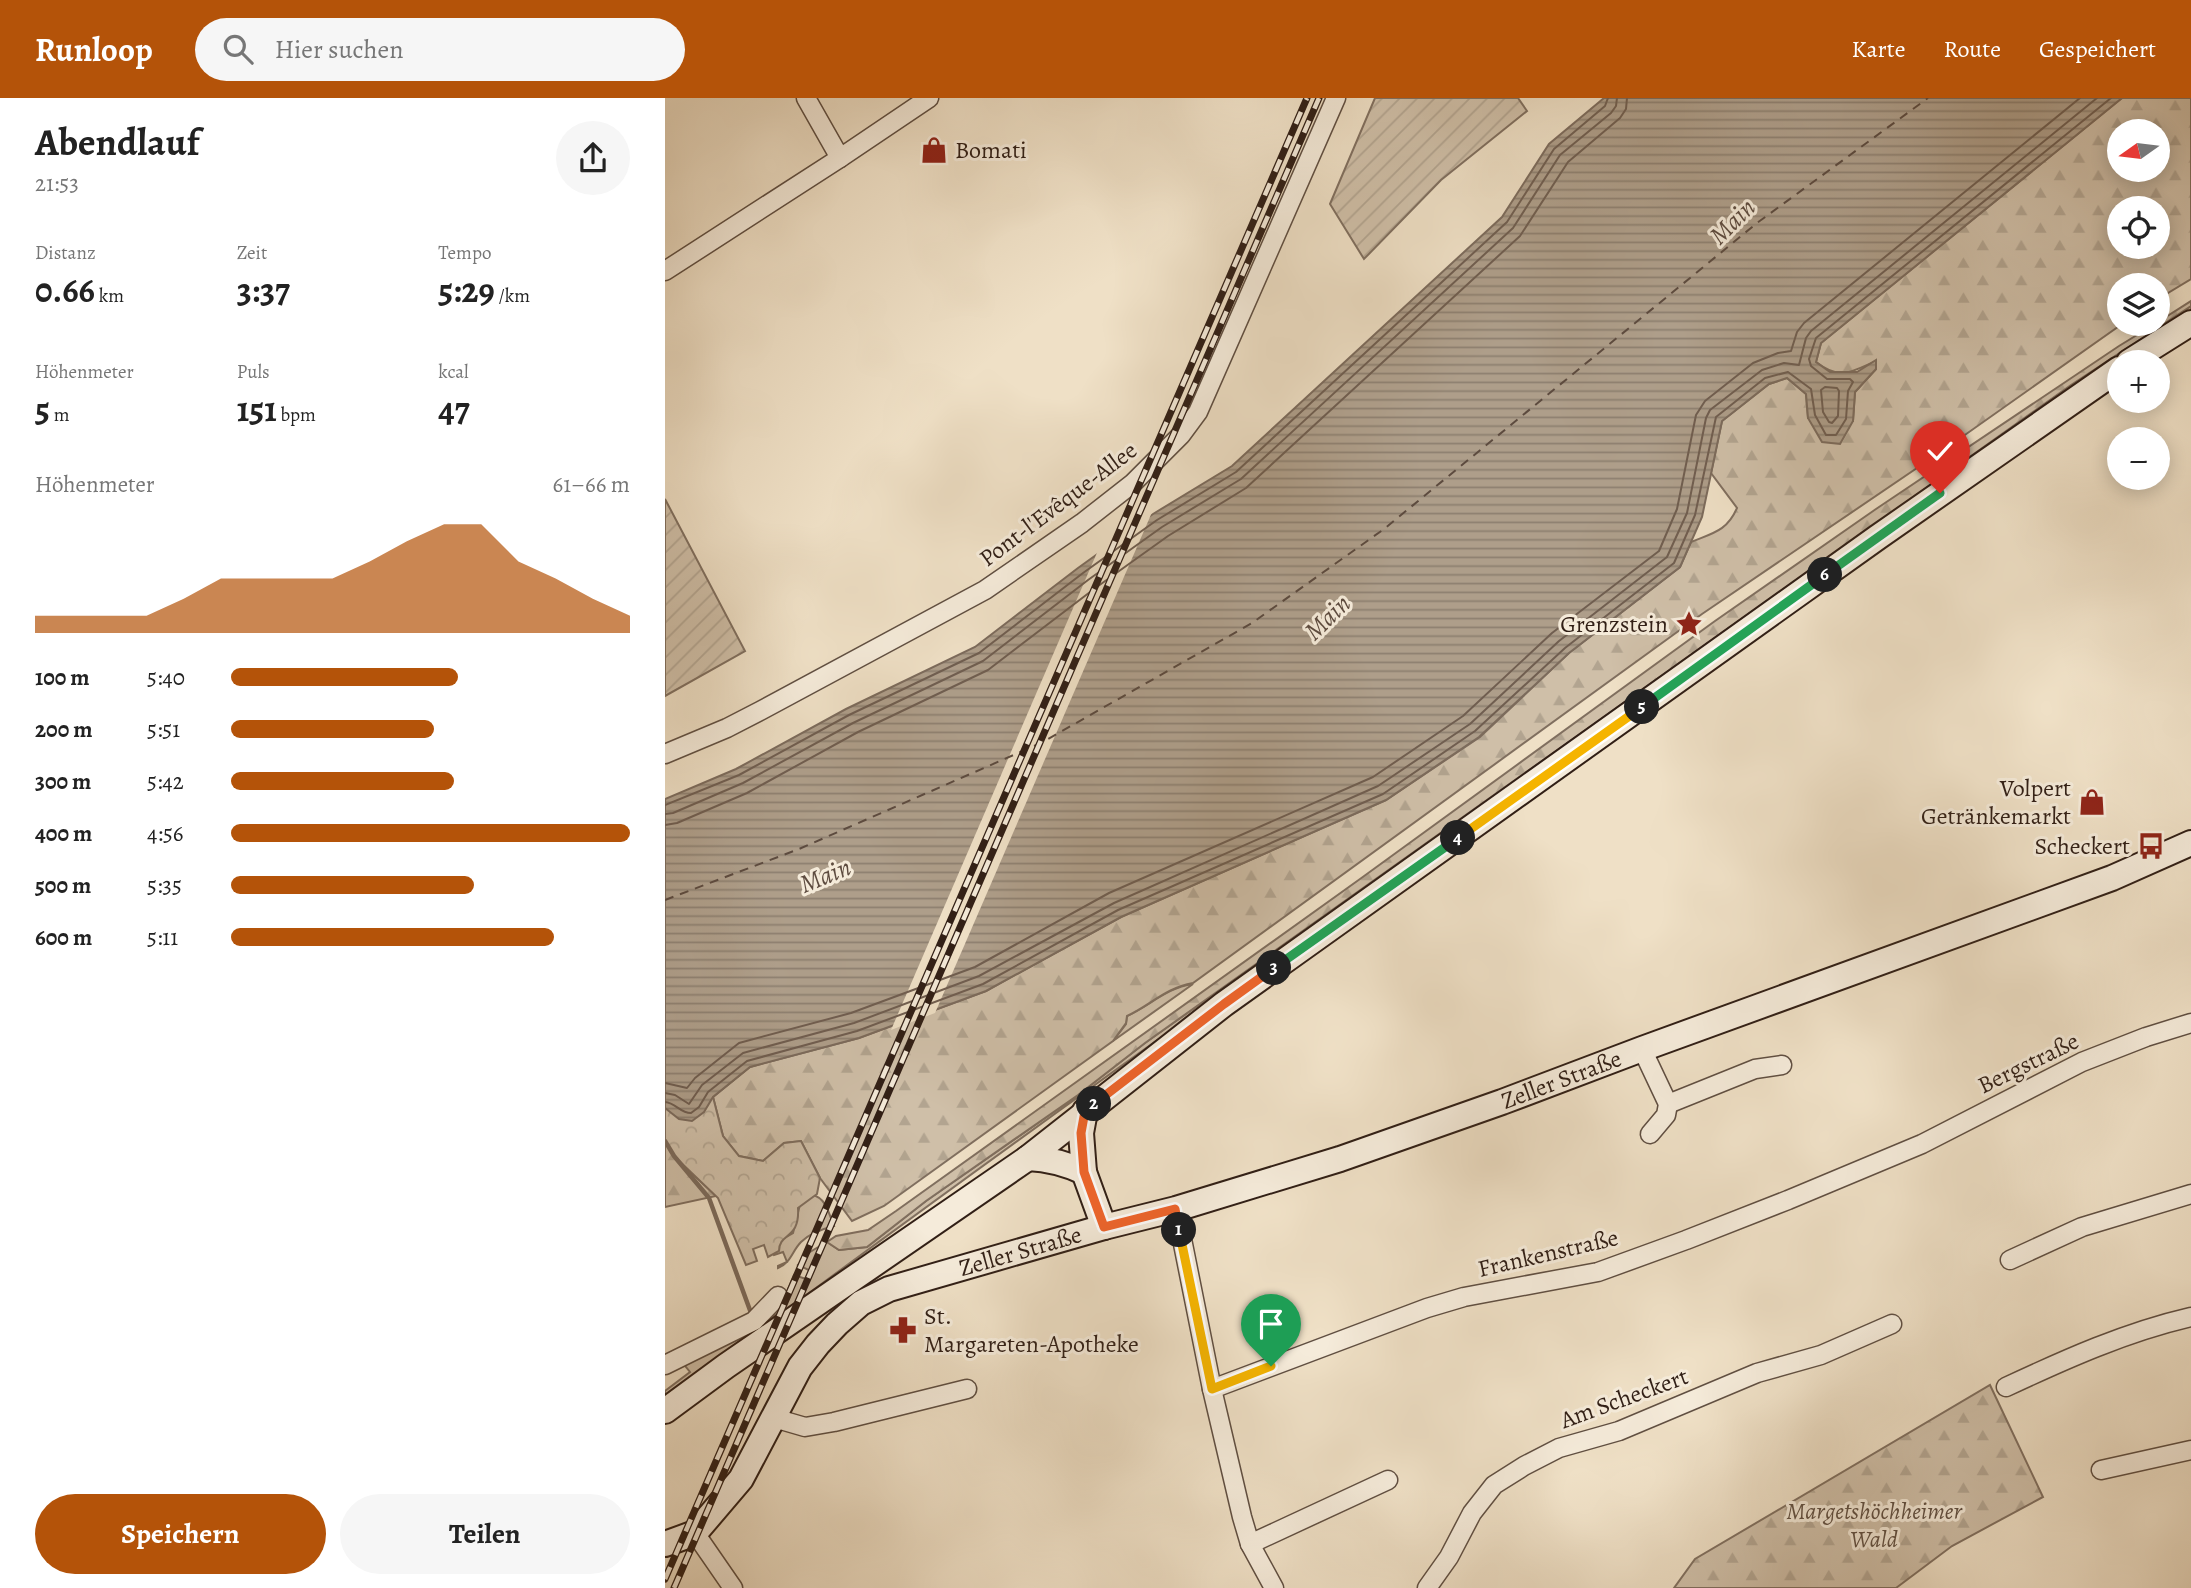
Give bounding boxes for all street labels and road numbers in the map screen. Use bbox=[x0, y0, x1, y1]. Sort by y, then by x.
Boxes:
street label: Pont-l'Evêque-Allee bbox=[973, 434, 1143, 574]
street label: Bergstraße bbox=[1972, 1025, 2084, 1101]
street label: Zeller Straße bbox=[1497, 1042, 1626, 1117]
street label: Zeller Straße bbox=[955, 1218, 1085, 1284]
street label: Frankenstraße bbox=[1475, 1221, 1621, 1285]
street label: Am Scheckert bbox=[1555, 1360, 1692, 1436]

